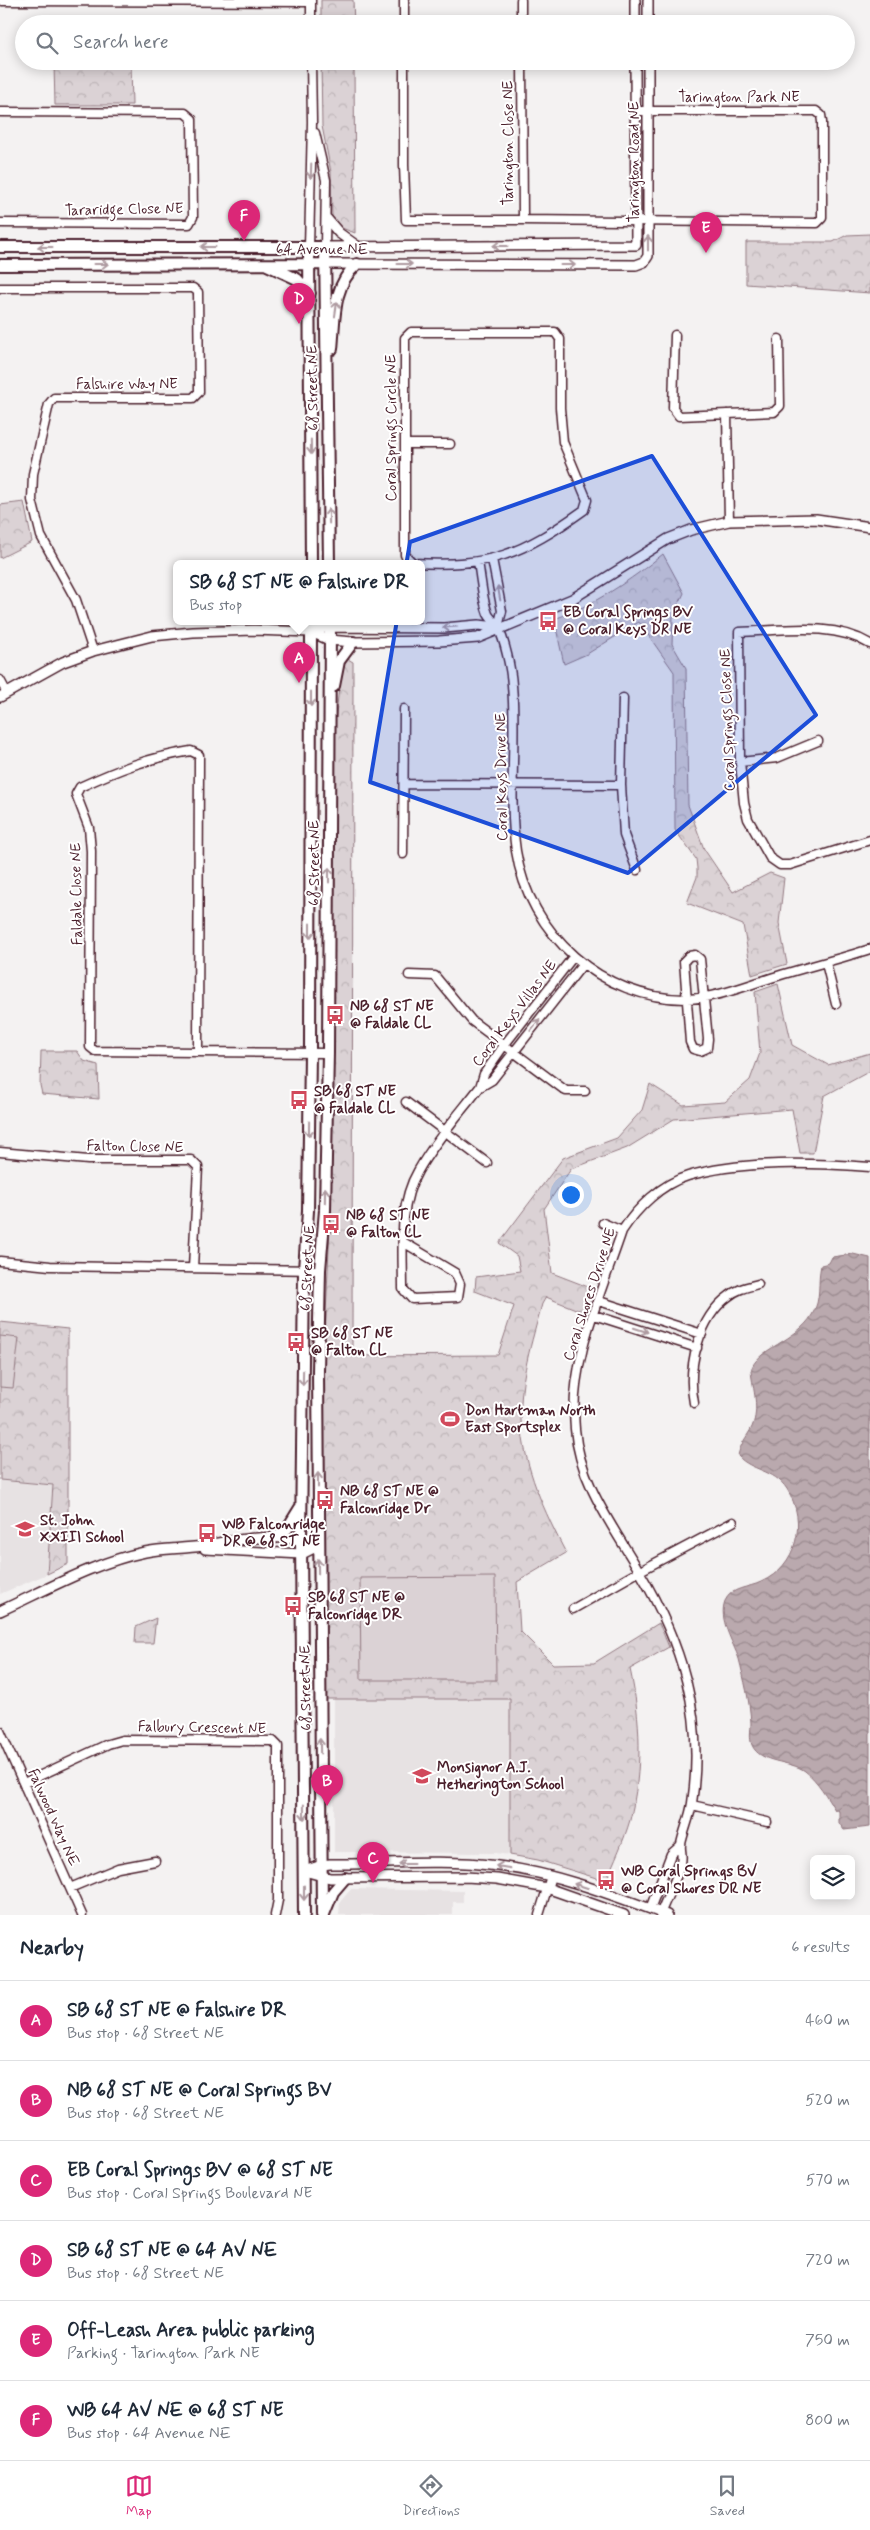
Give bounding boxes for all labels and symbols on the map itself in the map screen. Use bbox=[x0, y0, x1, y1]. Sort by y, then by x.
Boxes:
street label: Tarington Close NE bbox=[499, 80, 519, 205]
street label: Tarington Park NE bbox=[678, 88, 800, 108]
street label: Tarington Road NE bbox=[625, 101, 645, 223]
one-way arrow bbox=[306, 162, 315, 178]
street label: Tararidge Close NE bbox=[64, 199, 184, 222]
pin: F bbox=[228, 200, 260, 241]
pin: E bbox=[690, 212, 722, 253]
one-way arrow bbox=[643, 235, 653, 252]
street label: 64 Avenue NE bbox=[276, 240, 369, 260]
one-way arrow bbox=[492, 241, 508, 251]
one-way arrow bbox=[37, 242, 54, 252]
one-way arrow bbox=[200, 242, 216, 252]
one-way arrow bbox=[92, 259, 109, 269]
one-way arrow bbox=[397, 260, 413, 269]
one-way arrow bbox=[560, 260, 576, 270]
pin: D bbox=[283, 283, 315, 324]
one-way arrow bbox=[331, 301, 341, 317]
street label: 68 Street NE bbox=[302, 344, 324, 431]
street label: Coral Springs Circle NE bbox=[382, 354, 403, 502]
street label: Falshire Way NE bbox=[76, 375, 178, 395]
one-way arrow bbox=[306, 438, 316, 455]
one-way arrow bbox=[324, 508, 334, 524]
one-way arrow bbox=[493, 586, 503, 602]
place label: EB Coral Springs BV @ Coral Keys DR NE bbox=[563, 603, 694, 640]
bus stop icon: EB Coral Springs BV @ Coral Keys DR NE bbox=[537, 610, 559, 632]
one-way arrow bbox=[442, 622, 458, 632]
pin: A bbox=[283, 642, 315, 683]
street label: Coral Springs Close NE bbox=[715, 648, 741, 792]
one-way arrow bbox=[306, 690, 316, 706]
street label: Coral Keys Drive NE bbox=[491, 712, 513, 841]
street label: 68 Street NE bbox=[305, 820, 325, 906]
street label: Faldale Close NE bbox=[66, 842, 88, 945]
one-way arrow bbox=[324, 868, 334, 884]
one-way arrow bbox=[305, 922, 315, 939]
street label: Coral Keys Villas NE bbox=[468, 956, 562, 1071]
place label: NB 68 ST NE @ Faldale CL bbox=[350, 997, 434, 1034]
bus stop icon: NB 68 ST NE @ Faldale CL bbox=[324, 1004, 346, 1026]
one-way arrow bbox=[530, 1019, 541, 1032]
place label: SB 68 ST NE @ Faldale CL bbox=[314, 1082, 396, 1119]
bus stop icon: SB 68 ST NE @ Faldale CL bbox=[288, 1089, 310, 1111]
one-way arrow bbox=[304, 1120, 314, 1136]
street label: Falton Close NE bbox=[86, 1136, 184, 1158]
your location bbox=[558, 1182, 584, 1208]
one-way arrow bbox=[320, 1188, 330, 1204]
place label: NB 68 ST NE @ Falton CL bbox=[346, 1206, 430, 1243]
bus stop icon: NB 68 ST NE @ Falton CL bbox=[320, 1213, 342, 1235]
street label: 68 Street NE bbox=[296, 1224, 320, 1311]
street label: Coral Shores Drive NE bbox=[559, 1225, 621, 1364]
place label: SB 68 ST NE @ Falton CL bbox=[311, 1324, 393, 1361]
one-way arrow bbox=[632, 1325, 648, 1335]
bus stop icon: SB 68 ST NE @ Falton CL bbox=[285, 1331, 307, 1353]
one-way arrow bbox=[298, 1370, 308, 1386]
place label: Don Hartman North East Sportsplex bbox=[465, 1401, 596, 1438]
sports icon: Don Hartman North East Sportsplex bbox=[439, 1408, 461, 1430]
one-way arrow bbox=[313, 1472, 323, 1488]
place label: NB 68 ST NE @ Falconridge Dr bbox=[340, 1482, 439, 1520]
bus stop icon: NB 68 ST NE @ Falconridge Dr bbox=[314, 1489, 336, 1511]
place label: St. John XXIII School bbox=[40, 1511, 125, 1548]
place label: WB Falconridge DR @ 68 ST NE bbox=[221, 1515, 326, 1552]
school or university icon: St. John XXIII School bbox=[14, 1518, 36, 1540]
bus stop icon: WB Falconridge DR @ 68 ST NE bbox=[196, 1522, 218, 1544]
one-way arrow bbox=[313, 1558, 323, 1574]
place label: SB 68 ST NE @ Falconridge DR bbox=[308, 1588, 405, 1626]
bus stop icon: SB 68 ST NE @ Falconridge DR bbox=[282, 1595, 304, 1617]
street label: 68 Street NE bbox=[295, 1644, 317, 1731]
street label: Falbury Crescent NE bbox=[138, 1717, 267, 1739]
one-way arrow bbox=[316, 1738, 325, 1754]
place label: Monsignor A.J. Hetherington School bbox=[437, 1758, 565, 1797]
street label: Falwood Way NE bbox=[23, 1765, 84, 1870]
pin: B bbox=[311, 1765, 343, 1806]
school or university icon: Monsignor A.J. Hetherington School bbox=[411, 1765, 433, 1787]
one-way arrow bbox=[299, 1804, 309, 1820]
pin: C bbox=[357, 1842, 389, 1883]
one-way arrow bbox=[398, 1859, 414, 1869]
one-way arrow bbox=[496, 1861, 512, 1871]
place label: WB Coral Springs BV @ Coral Shores DR NE bbox=[620, 1862, 762, 1899]
bus stop icon: WB Coral Springs BV @ Coral Shores DR NE bbox=[595, 1869, 617, 1891]
one-way arrow bbox=[574, 1881, 590, 1891]
one-way arrow bbox=[299, 1884, 309, 1901]

